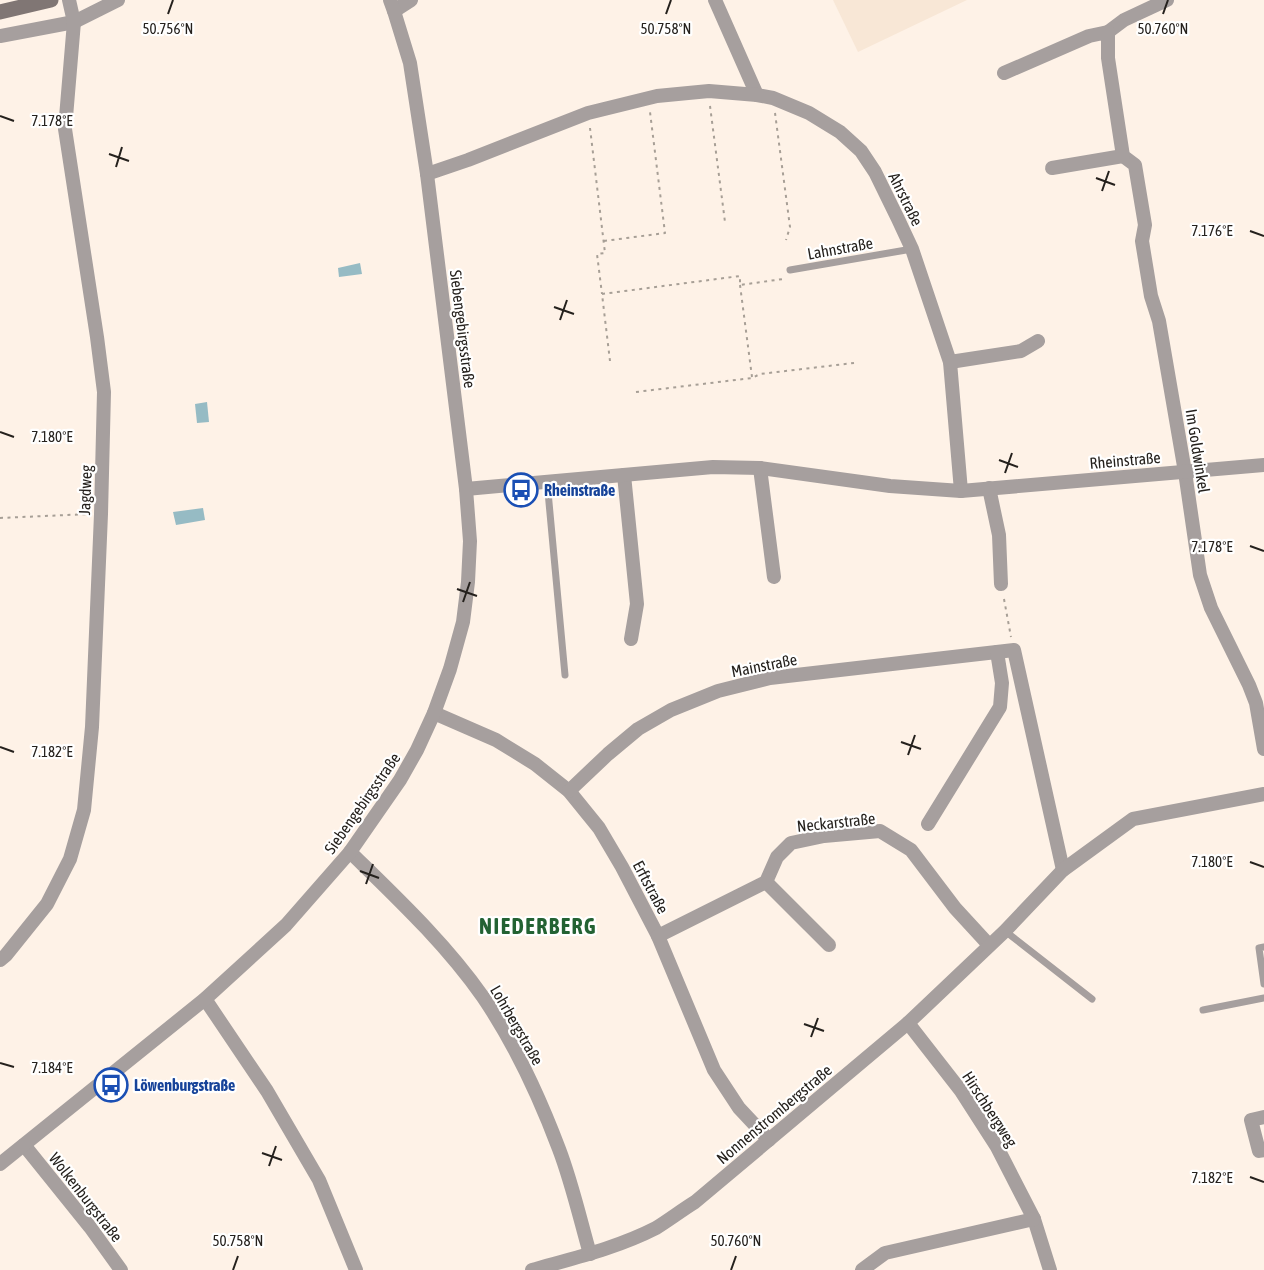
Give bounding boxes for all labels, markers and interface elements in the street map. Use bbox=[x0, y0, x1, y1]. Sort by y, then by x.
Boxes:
text: 50.756°N bbox=[143, 20, 193, 37]
text: 50.758°N bbox=[641, 20, 691, 37]
text: 50.760°N bbox=[1138, 20, 1188, 37]
text: 7.178°E bbox=[31, 112, 73, 129]
street label: Ahrstraße bbox=[885, 169, 927, 229]
text: 7.176°E bbox=[1191, 222, 1233, 239]
street label: Lahnstraße bbox=[806, 233, 874, 263]
street label: Siebengebirgsstraße bbox=[446, 269, 479, 389]
street label: Im Goldwinkel bbox=[1182, 408, 1214, 495]
text: 7.180°E bbox=[31, 428, 73, 445]
street label: Rheinstraße bbox=[1089, 448, 1161, 472]
street label: Jagdweg bbox=[75, 464, 96, 515]
bus stop icon: Rheinstraße bbox=[503, 472, 539, 508]
place label: Rheinstraße bbox=[544, 481, 615, 499]
text: 7.178°E bbox=[1191, 538, 1233, 555]
street label: Mainstraße bbox=[730, 650, 798, 680]
text: 7.182°E bbox=[31, 743, 73, 760]
street label: Siebengebirgsstraße bbox=[320, 749, 404, 857]
street label: Neckarstraße bbox=[796, 809, 876, 835]
text: 7.180°E bbox=[1191, 853, 1233, 870]
street label: Erftstraße bbox=[630, 857, 672, 917]
district label: NIEDERBERG bbox=[479, 913, 597, 939]
street label: Lohrbergstraße bbox=[486, 982, 547, 1069]
text: 7.184°E bbox=[31, 1059, 73, 1076]
street label: Nonnenstrombergstraße bbox=[713, 1061, 836, 1168]
bus stop icon: Löwenburgstraße bbox=[93, 1067, 129, 1103]
street label: Hirschbergweg bbox=[958, 1068, 1021, 1151]
place label: Löwenburgstraße bbox=[134, 1076, 235, 1094]
street label: Wolkenburgstraße bbox=[45, 1149, 126, 1246]
text: 7.182°E bbox=[1191, 1169, 1233, 1186]
text: 50.758°N bbox=[213, 1232, 263, 1249]
text: 50.760°N bbox=[711, 1232, 761, 1249]

